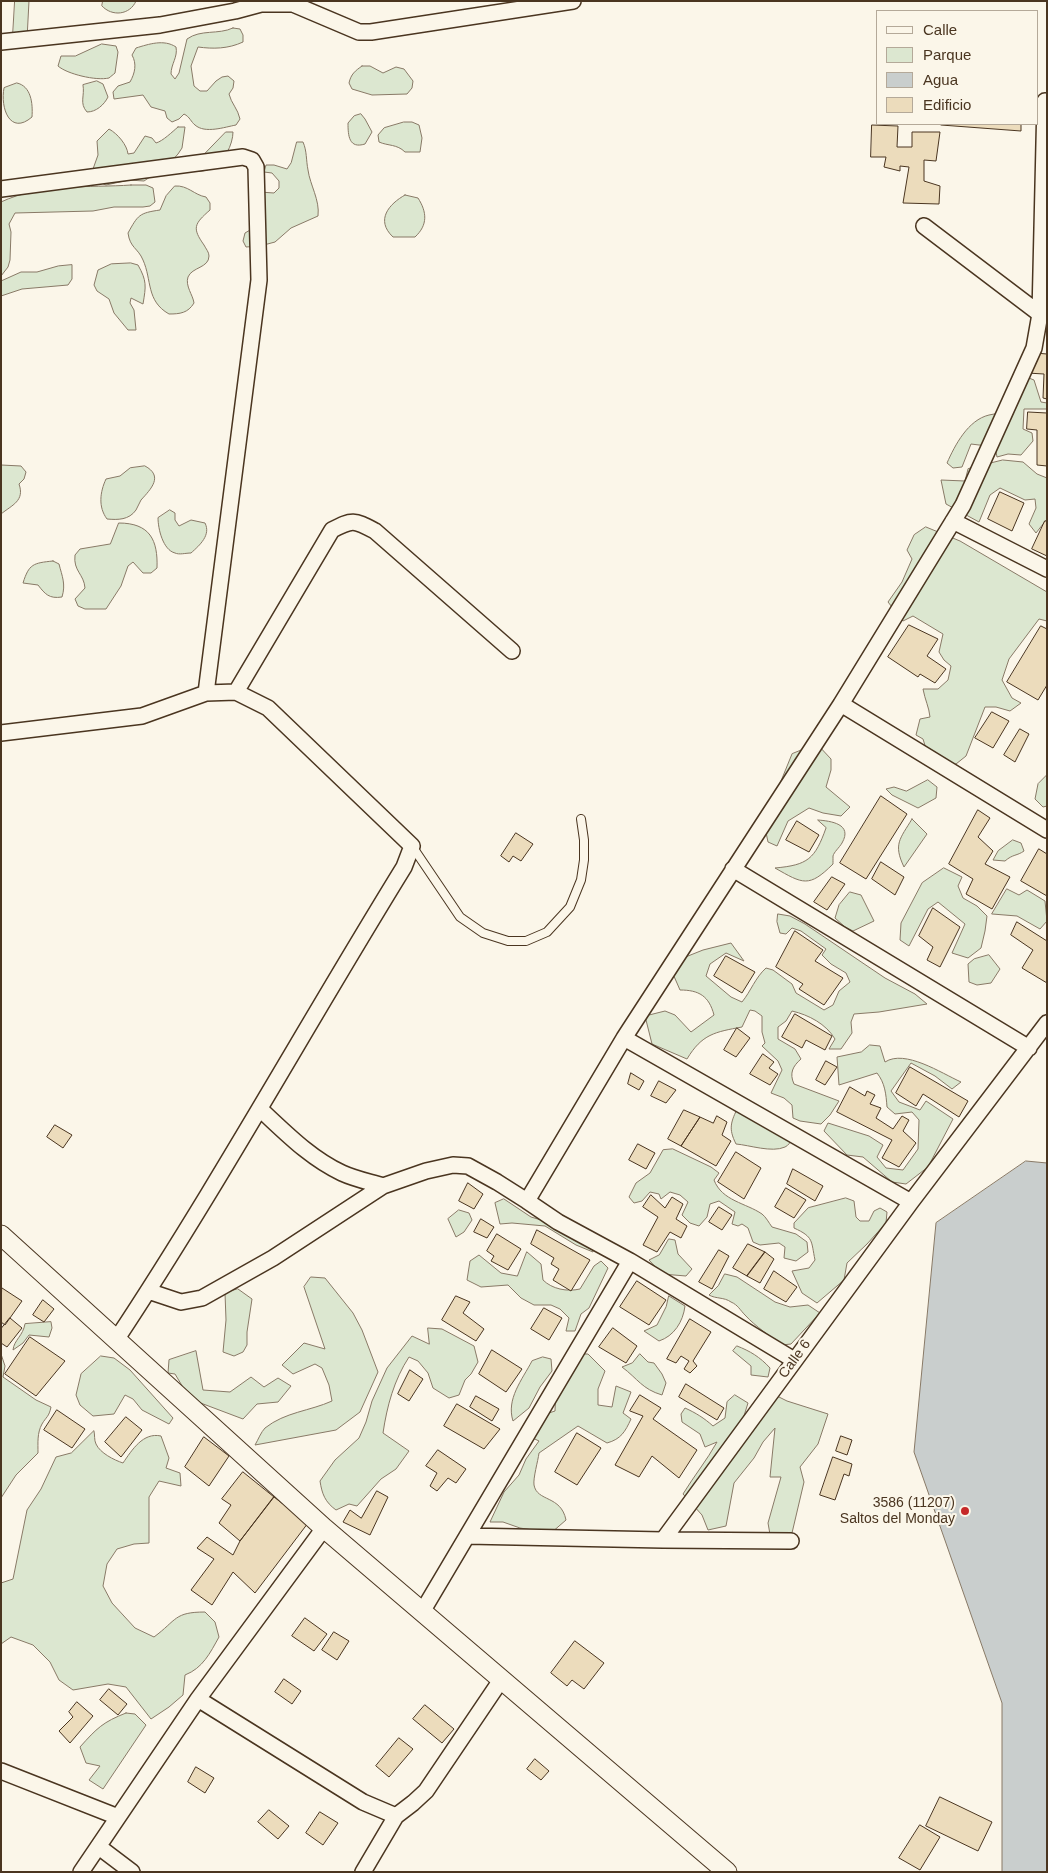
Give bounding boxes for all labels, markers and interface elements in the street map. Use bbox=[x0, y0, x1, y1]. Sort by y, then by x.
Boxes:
legend bbox=[876, 10, 1038, 125]
text: Calle bbox=[923, 21, 957, 38]
text: Parque bbox=[923, 46, 971, 63]
text: Agua bbox=[923, 71, 958, 88]
text: Edificio bbox=[923, 96, 971, 113]
street label: Calle 6 bbox=[775, 1336, 815, 1382]
place label: 3586 (11207) Saltos del Monday bbox=[840, 1495, 955, 1528]
marker: 3586 (11207) Saltos del Monday bbox=[959, 1505, 971, 1517]

